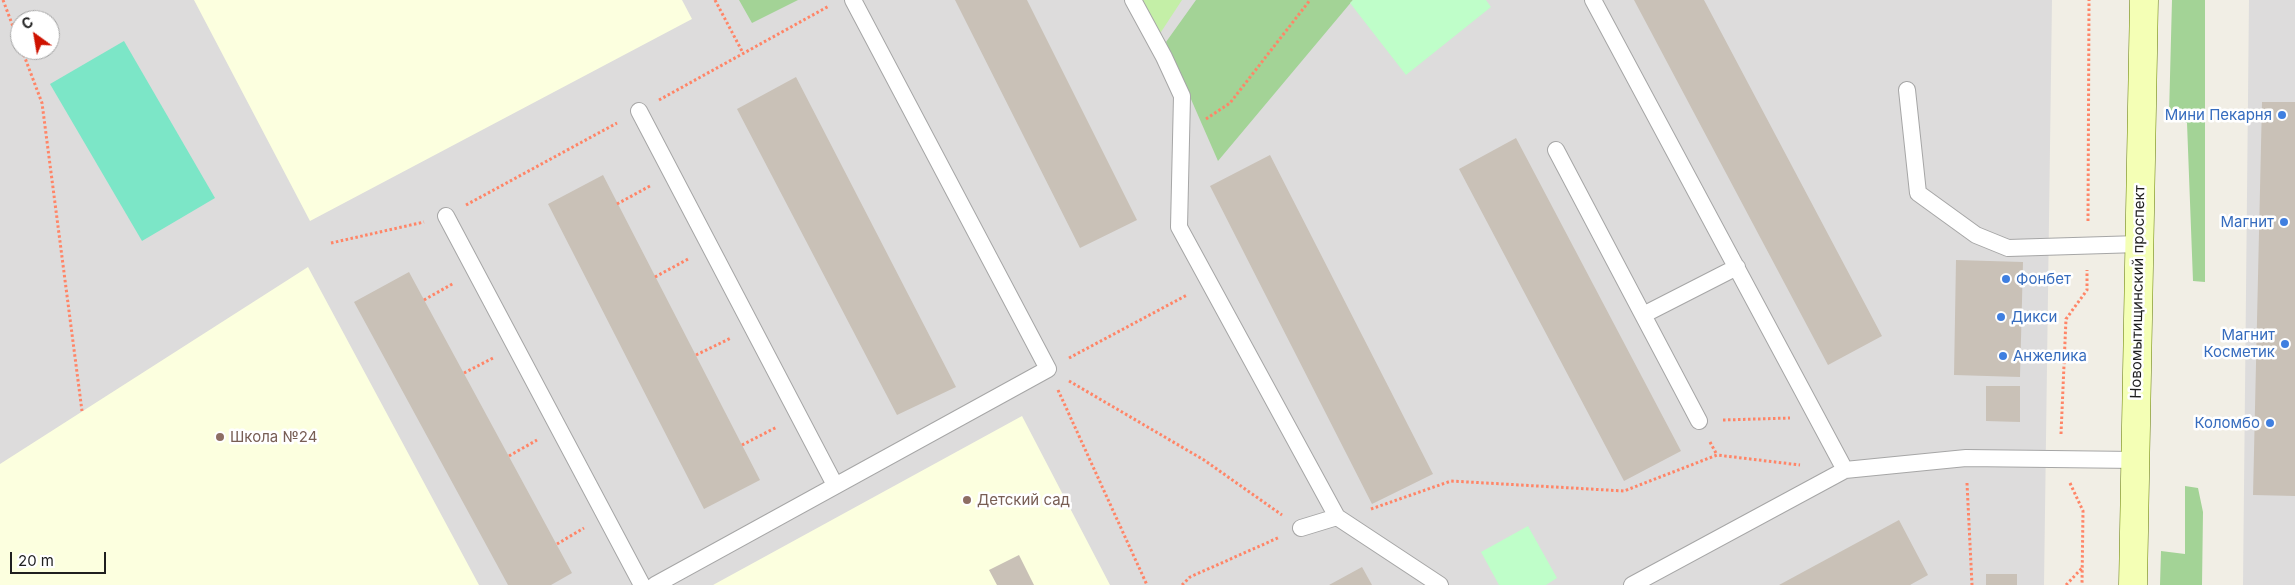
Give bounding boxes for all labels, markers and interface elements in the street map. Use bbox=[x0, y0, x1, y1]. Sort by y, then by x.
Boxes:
north arrow bbox=[10, 10, 60, 60]
text: С bbox=[18, 13, 36, 33]
place label: Мини Пекарня bbox=[2165, 106, 2272, 124]
marker: Мини Пекарня bbox=[2276, 109, 2288, 121]
street label: Новомытищинский проспект bbox=[2127, 185, 2149, 399]
place label: Магнит bbox=[2221, 213, 2274, 231]
marker: Магнит bbox=[2278, 216, 2290, 228]
place label: Фонбет bbox=[2016, 270, 2071, 288]
marker: Фонбет bbox=[2000, 273, 2012, 285]
place label: Дикси bbox=[2011, 308, 2057, 326]
marker: Дикси bbox=[1995, 311, 2007, 323]
place label: Магнит Косметик bbox=[2203, 326, 2275, 361]
marker: Магнит Косметик bbox=[2279, 338, 2291, 350]
place label: Анжелика bbox=[2013, 347, 2087, 365]
marker: Анжелика bbox=[1997, 350, 2009, 362]
place label: Коломбо bbox=[2194, 414, 2260, 432]
marker: Коломбо bbox=[2264, 417, 2276, 429]
place label: Школа №24 bbox=[230, 428, 317, 446]
marker: Школа №24 bbox=[214, 431, 226, 443]
place label: Детский сад bbox=[977, 491, 1070, 509]
marker: Детский сад bbox=[961, 494, 973, 506]
scale bar bbox=[12, 542, 109, 574]
text: 20 m bbox=[18, 551, 54, 570]

